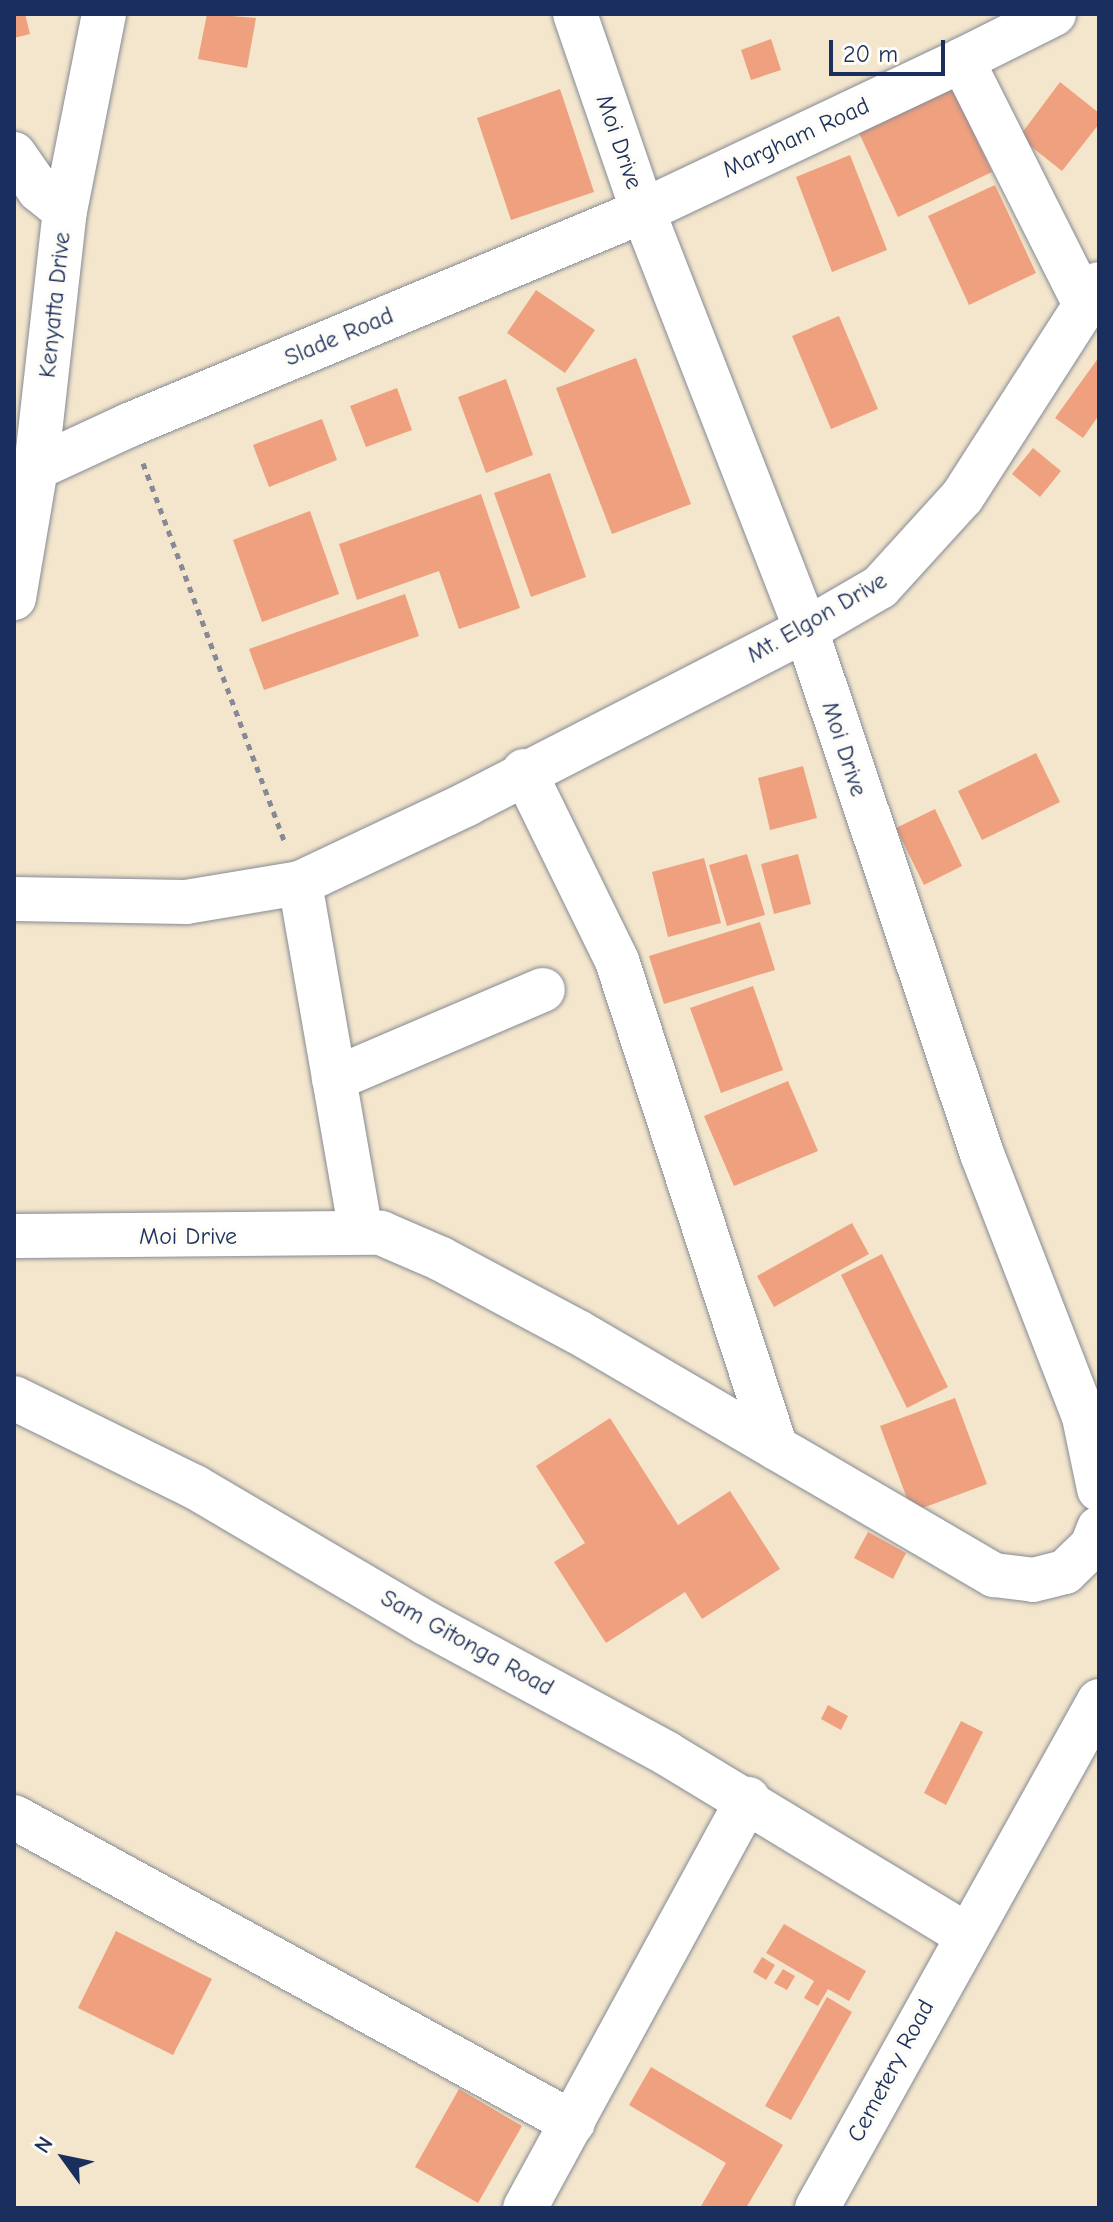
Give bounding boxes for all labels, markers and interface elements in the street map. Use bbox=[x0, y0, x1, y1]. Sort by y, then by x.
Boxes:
scale bar bbox=[833, 24, 949, 74]
text: 20 m bbox=[843, 40, 898, 68]
street label: Moi Drive bbox=[589, 91, 649, 193]
street label: Margham Road bbox=[718, 91, 874, 185]
street label: Kenyatta Drive bbox=[33, 231, 77, 379]
street label: Slade Road bbox=[280, 301, 398, 373]
street label: Mt. Elgon Drive bbox=[742, 566, 892, 670]
street label: Moi Drive bbox=[815, 698, 873, 800]
street label: Moi Drive bbox=[139, 1223, 237, 1251]
street label: Sam Gitonga Road bbox=[376, 1584, 558, 1702]
street label: Cemetery Road bbox=[841, 1995, 941, 2147]
north arrow bbox=[24, 2118, 104, 2198]
text: N bbox=[29, 2132, 59, 2158]

